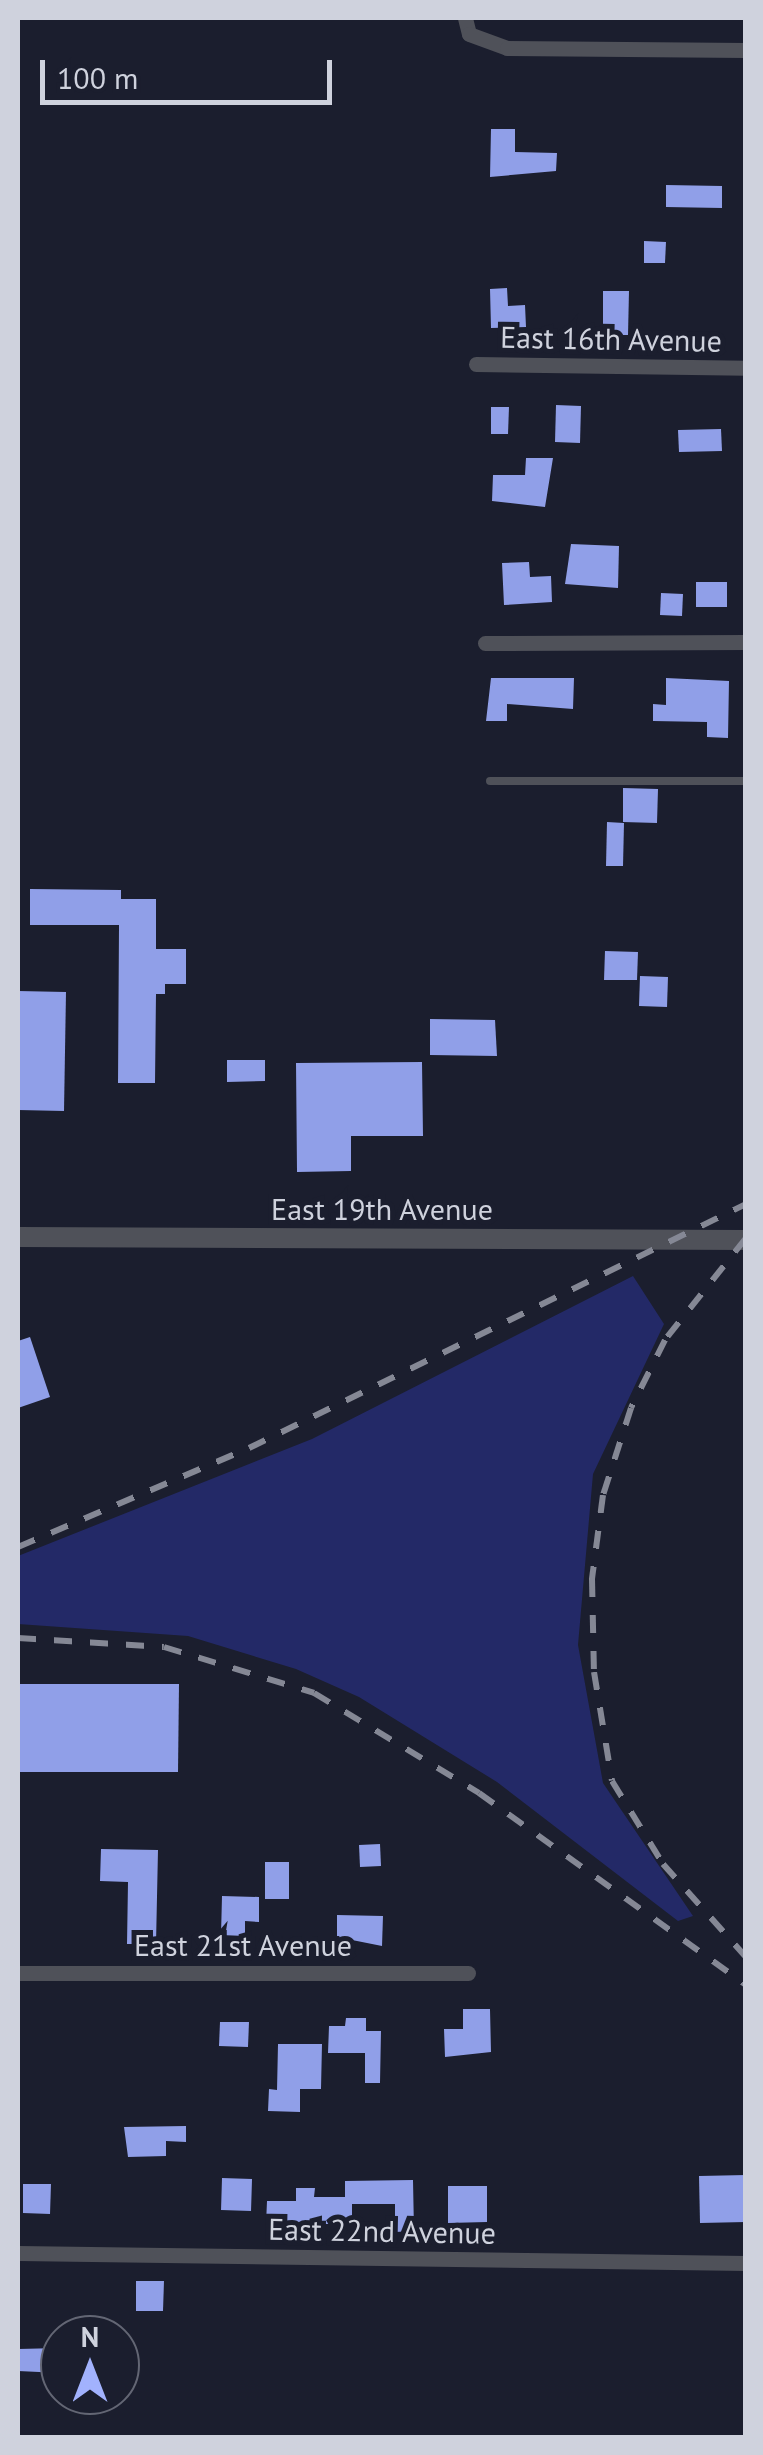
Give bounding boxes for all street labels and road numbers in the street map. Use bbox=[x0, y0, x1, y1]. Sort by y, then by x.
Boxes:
street label: East 16th Avenue bbox=[499, 319, 723, 359]
street label: East 19th Avenue bbox=[271, 1191, 493, 1227]
street label: East 21st Avenue bbox=[134, 1927, 352, 1963]
street label: East 22nd Avenue bbox=[267, 2211, 497, 2251]

